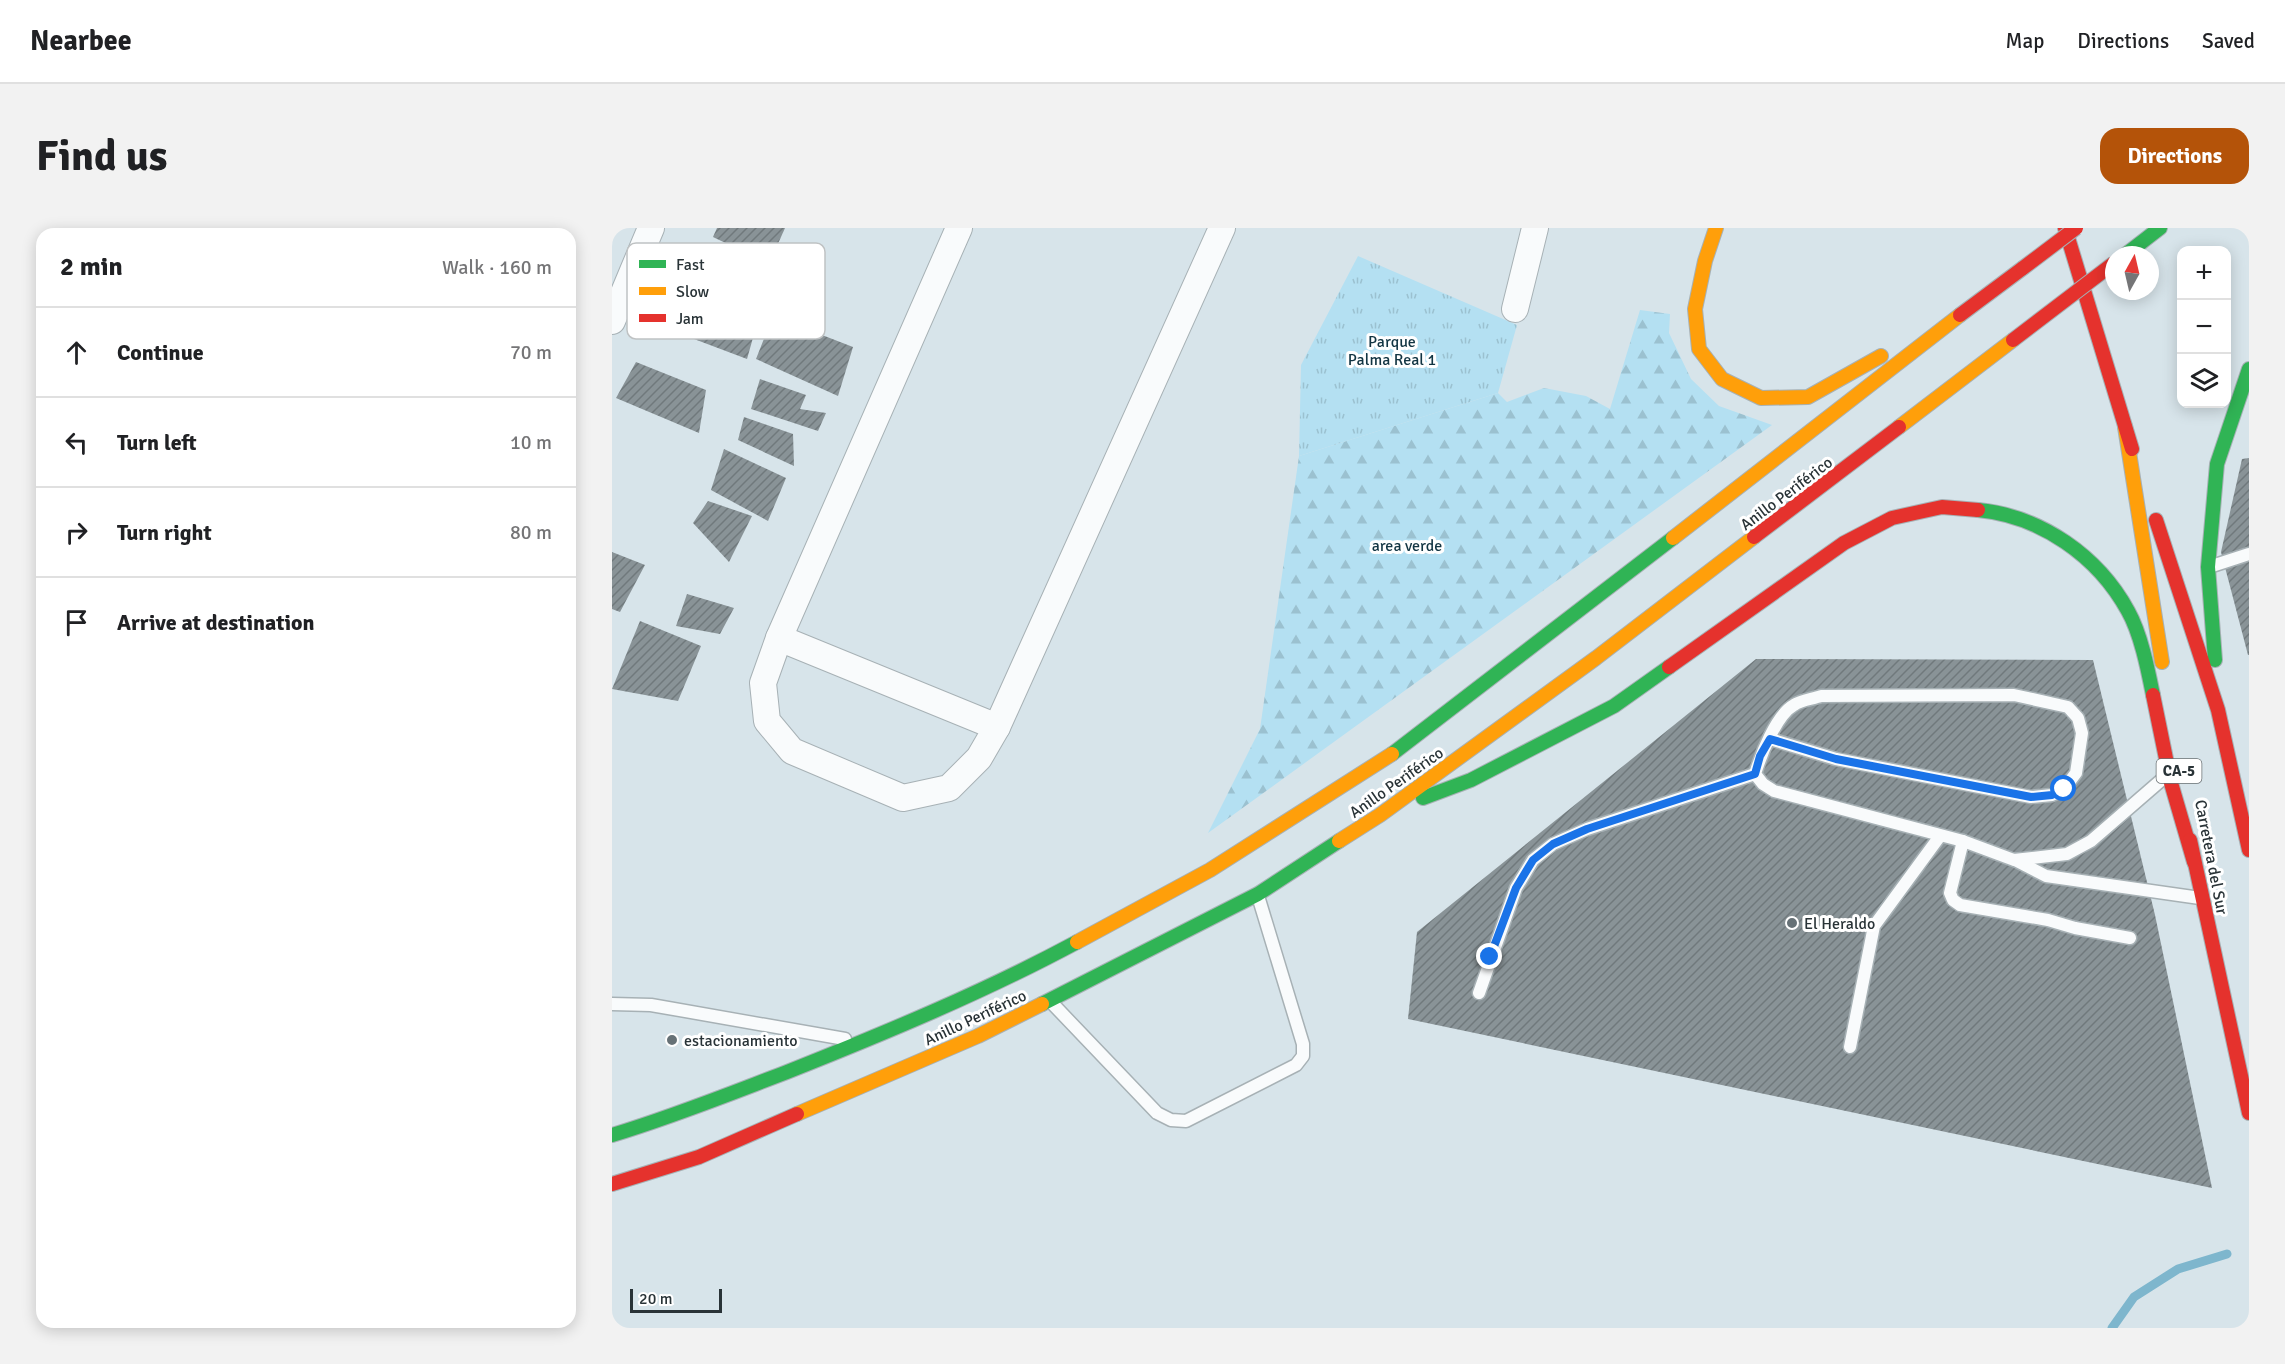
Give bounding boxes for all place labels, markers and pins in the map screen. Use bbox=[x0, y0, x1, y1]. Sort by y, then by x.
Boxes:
place label: El Heraldo bbox=[1804, 914, 1875, 934]
marker: El Heraldo bbox=[1785, 916, 1799, 930]
place label: estacionamiento bbox=[684, 1031, 797, 1051]
marker: estacionamiento bbox=[665, 1033, 679, 1047]

